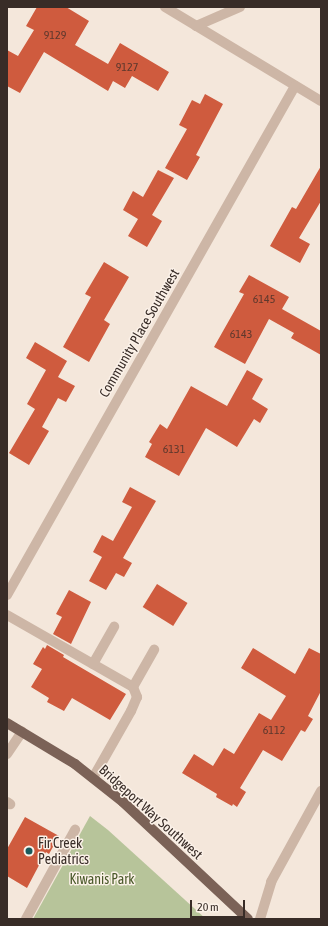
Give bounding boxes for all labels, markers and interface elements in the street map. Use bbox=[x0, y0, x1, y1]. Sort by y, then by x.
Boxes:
house number: 9129 bbox=[44, 29, 66, 43]
house number: 9127 bbox=[116, 61, 138, 75]
street label: Community Place Southwest bbox=[95, 266, 183, 400]
house number: 6145 bbox=[253, 293, 275, 307]
house number: 6143 bbox=[230, 328, 252, 342]
house number: 6131 bbox=[163, 443, 185, 457]
house number: 6112 bbox=[263, 724, 285, 738]
street label: Bridgeport Way Southwest bbox=[96, 761, 206, 863]
place label: Fir Creek Pediatrics bbox=[38, 835, 89, 868]
marker: Fir Creek Pediatrics bbox=[23, 845, 35, 857]
park label: Kiwanis Park bbox=[69, 871, 135, 887]
scale bar bbox=[192, 892, 247, 918]
text: 20 m bbox=[197, 900, 219, 914]

